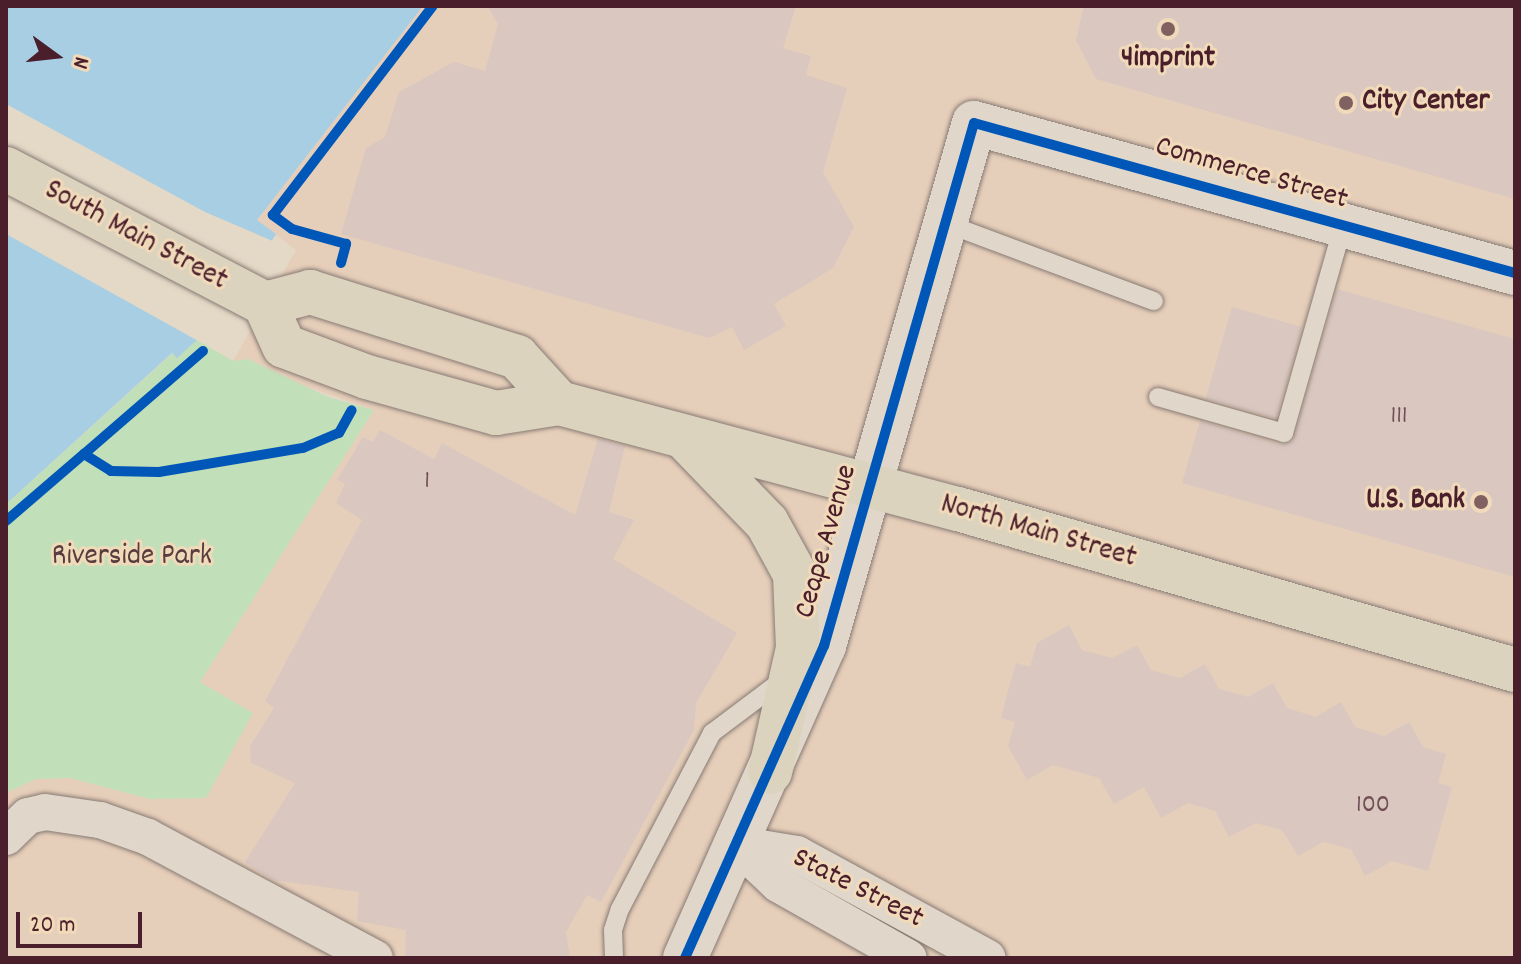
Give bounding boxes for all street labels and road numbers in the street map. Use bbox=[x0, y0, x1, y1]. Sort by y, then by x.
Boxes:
street label: Commerce Street bbox=[1151, 130, 1351, 220]
street label: South Main Street bbox=[37, 174, 233, 300]
street label: Ceape Avenue bbox=[789, 461, 867, 623]
street label: North Main Street bbox=[936, 488, 1140, 578]
street label: State Street bbox=[785, 842, 929, 938]

